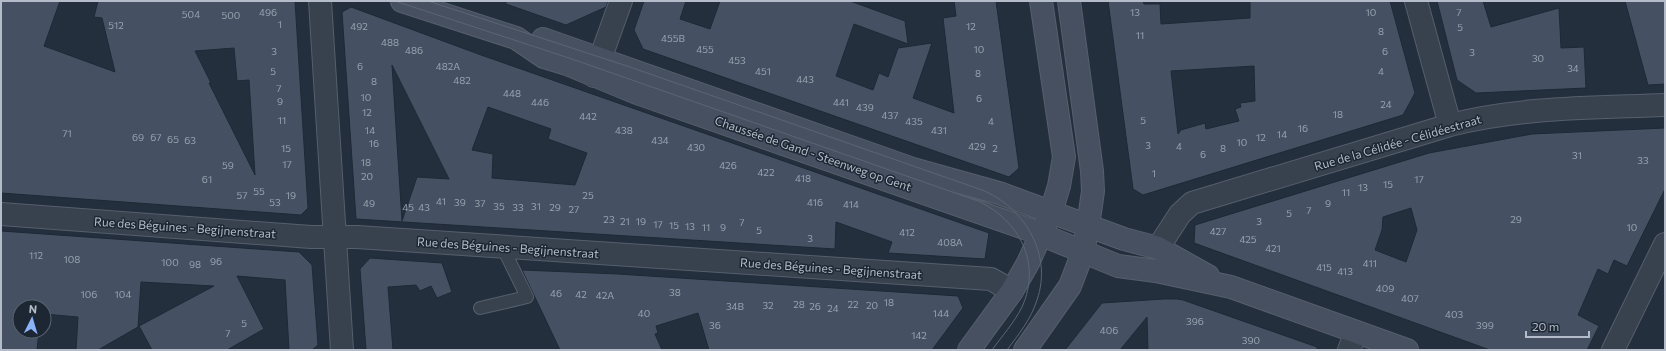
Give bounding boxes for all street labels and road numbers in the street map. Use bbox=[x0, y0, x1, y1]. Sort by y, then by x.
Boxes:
street label: Rue de la Célidée - Célidéestraat bbox=[1313, 111, 1483, 173]
street label: Chaussée de Gand - Steenweg op Gent bbox=[713, 113, 914, 193]
street label: Rue des Béguines - Begijnenstraat bbox=[94, 214, 277, 240]
street label: Rue des Béguines - Begijnenstraat bbox=[417, 234, 600, 260]
street label: Rue des Béguines - Begijnenstraat bbox=[740, 255, 923, 281]

